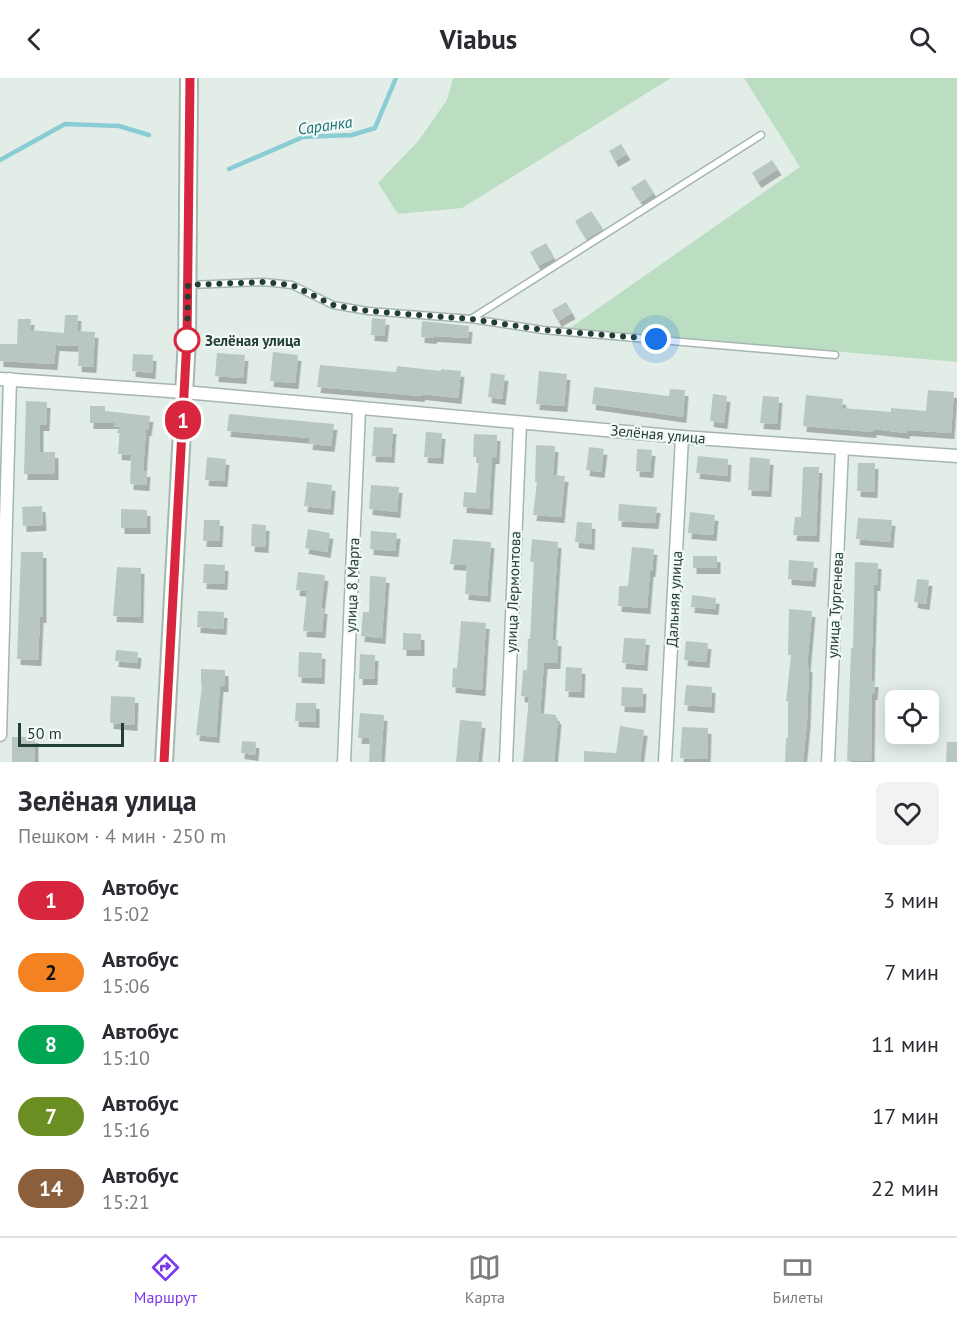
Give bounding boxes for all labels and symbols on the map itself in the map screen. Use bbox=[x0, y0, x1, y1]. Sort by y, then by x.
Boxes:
water label: Саранка bbox=[296, 111, 354, 139]
your location bbox=[641, 324, 671, 354]
marker: Зелёная улица bbox=[174, 327, 200, 353]
place label: Зелёная улица bbox=[205, 331, 301, 350]
line badge: 1 bbox=[164, 400, 202, 440]
street label: Зелёная улица bbox=[610, 420, 706, 448]
street label: улица Лермонтова bbox=[501, 531, 525, 653]
street label: улица 8 Марта bbox=[341, 537, 363, 633]
street label: Дальняя улица bbox=[662, 550, 686, 648]
street label: улица Тургенева bbox=[823, 551, 847, 659]
scale bar bbox=[18, 720, 124, 748]

